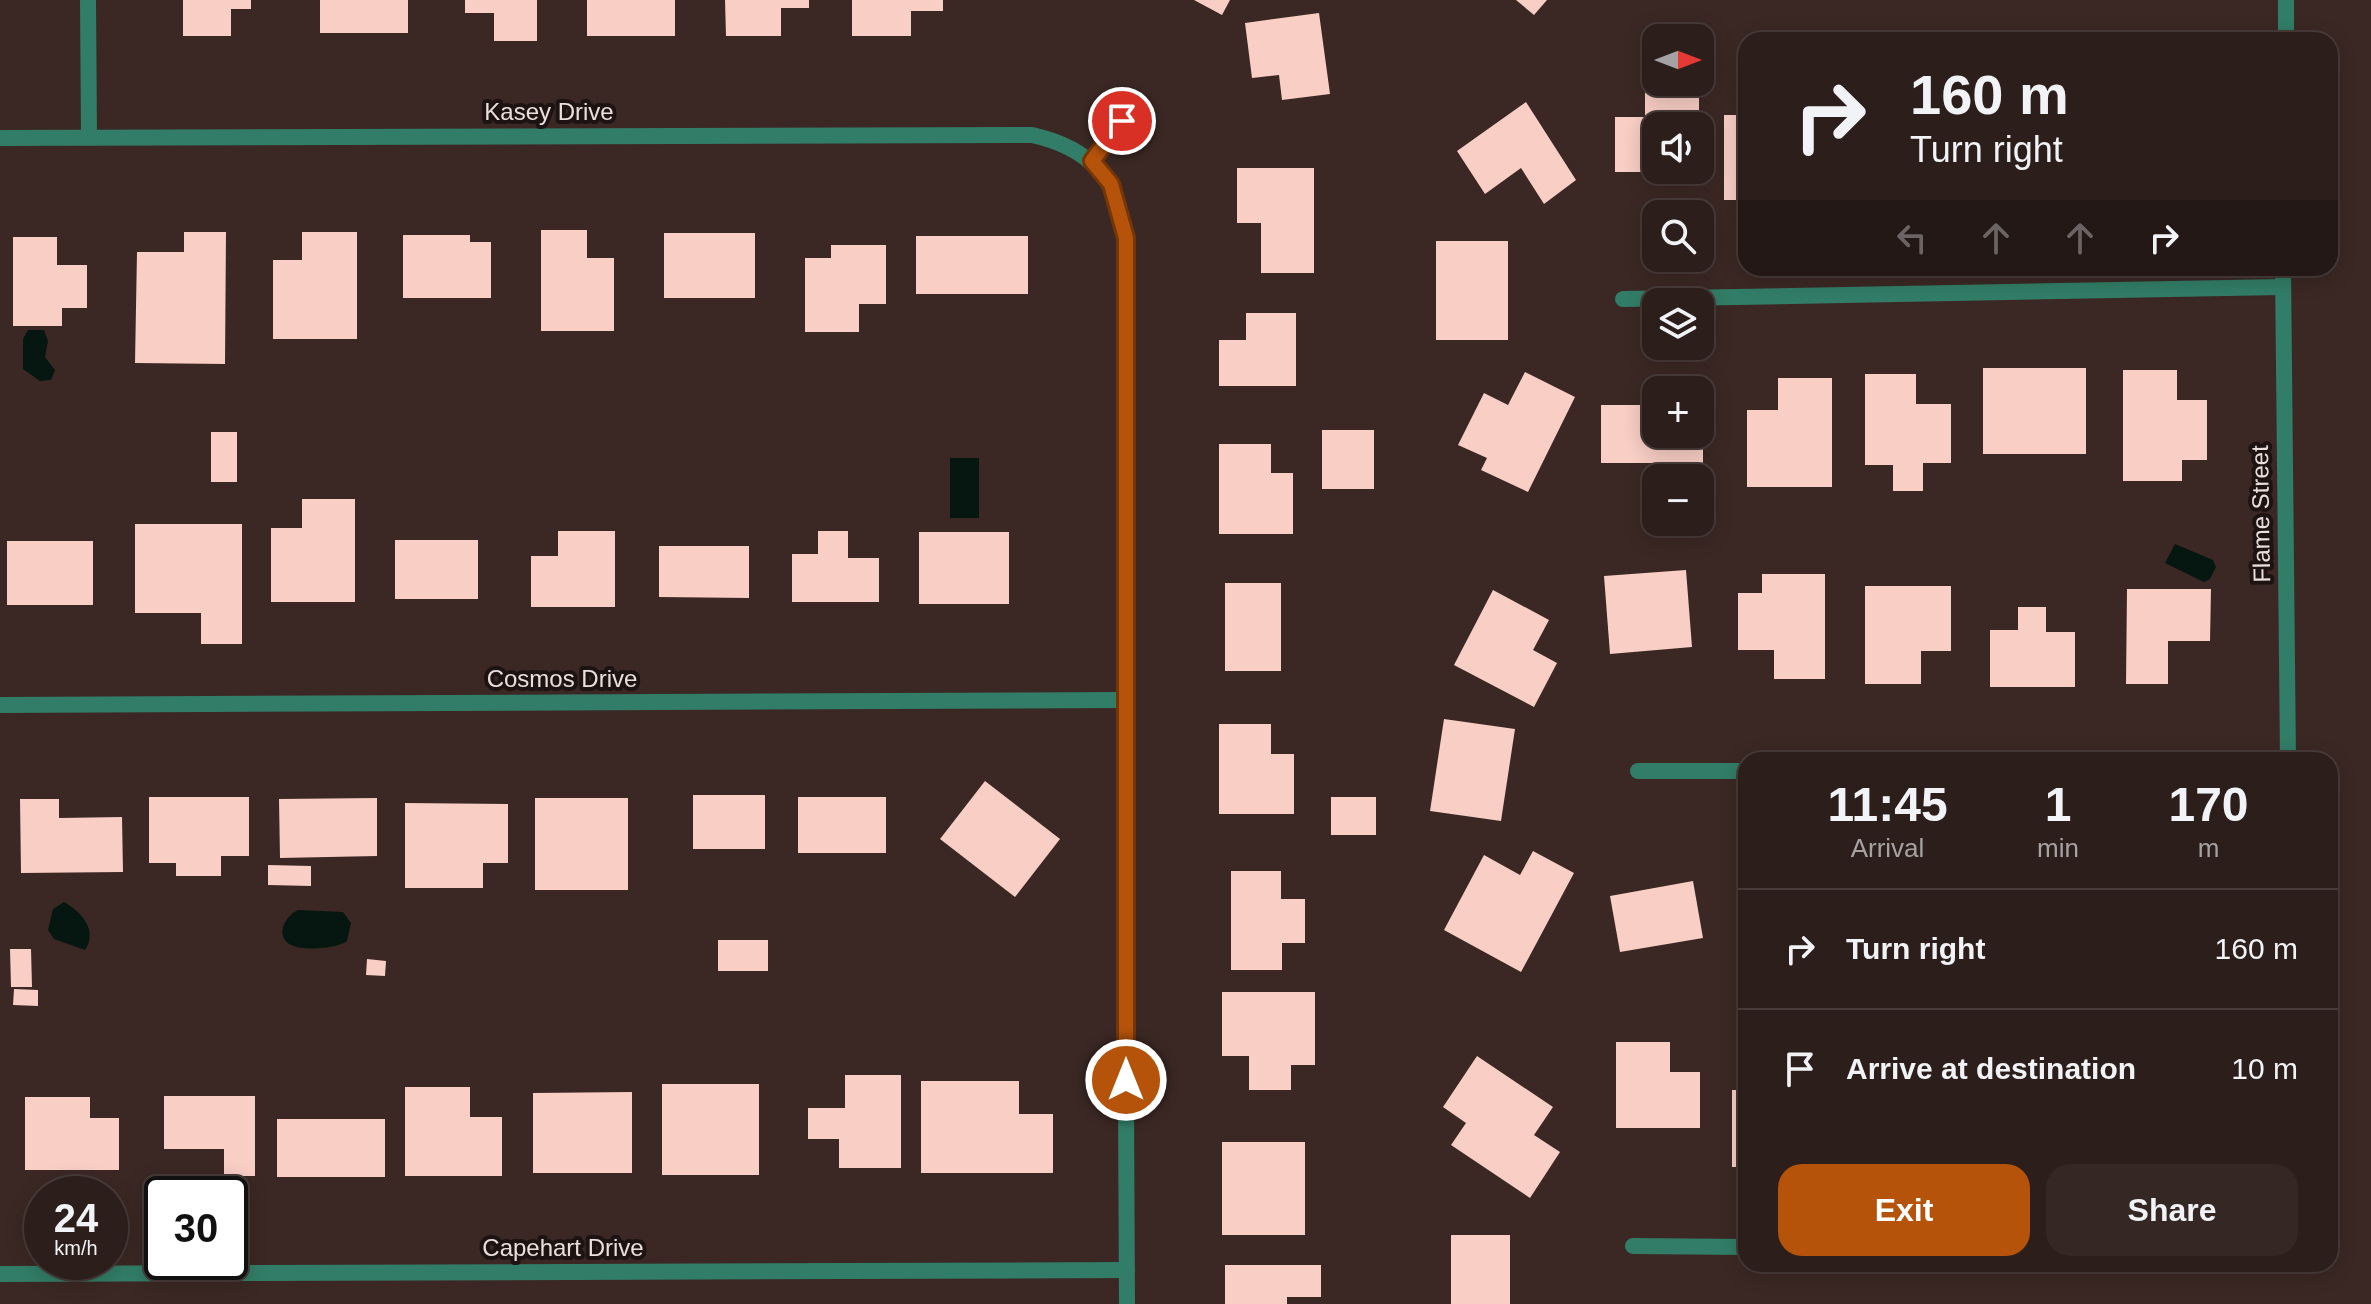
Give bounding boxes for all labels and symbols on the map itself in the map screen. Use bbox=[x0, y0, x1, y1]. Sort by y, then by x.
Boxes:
north arrow bbox=[1642, 24, 1714, 96]
pin bbox=[1088, 87, 1156, 155]
street label: Kasey Drive bbox=[484, 98, 614, 125]
street label: Flame Street bbox=[2246, 445, 2275, 583]
street label: Cosmos Drive bbox=[487, 665, 637, 692]
position arrow bbox=[1084, 1038, 1168, 1122]
speed limit sign: 30 bbox=[144, 1176, 248, 1280]
street label: Capehart Drive bbox=[482, 1234, 644, 1261]

